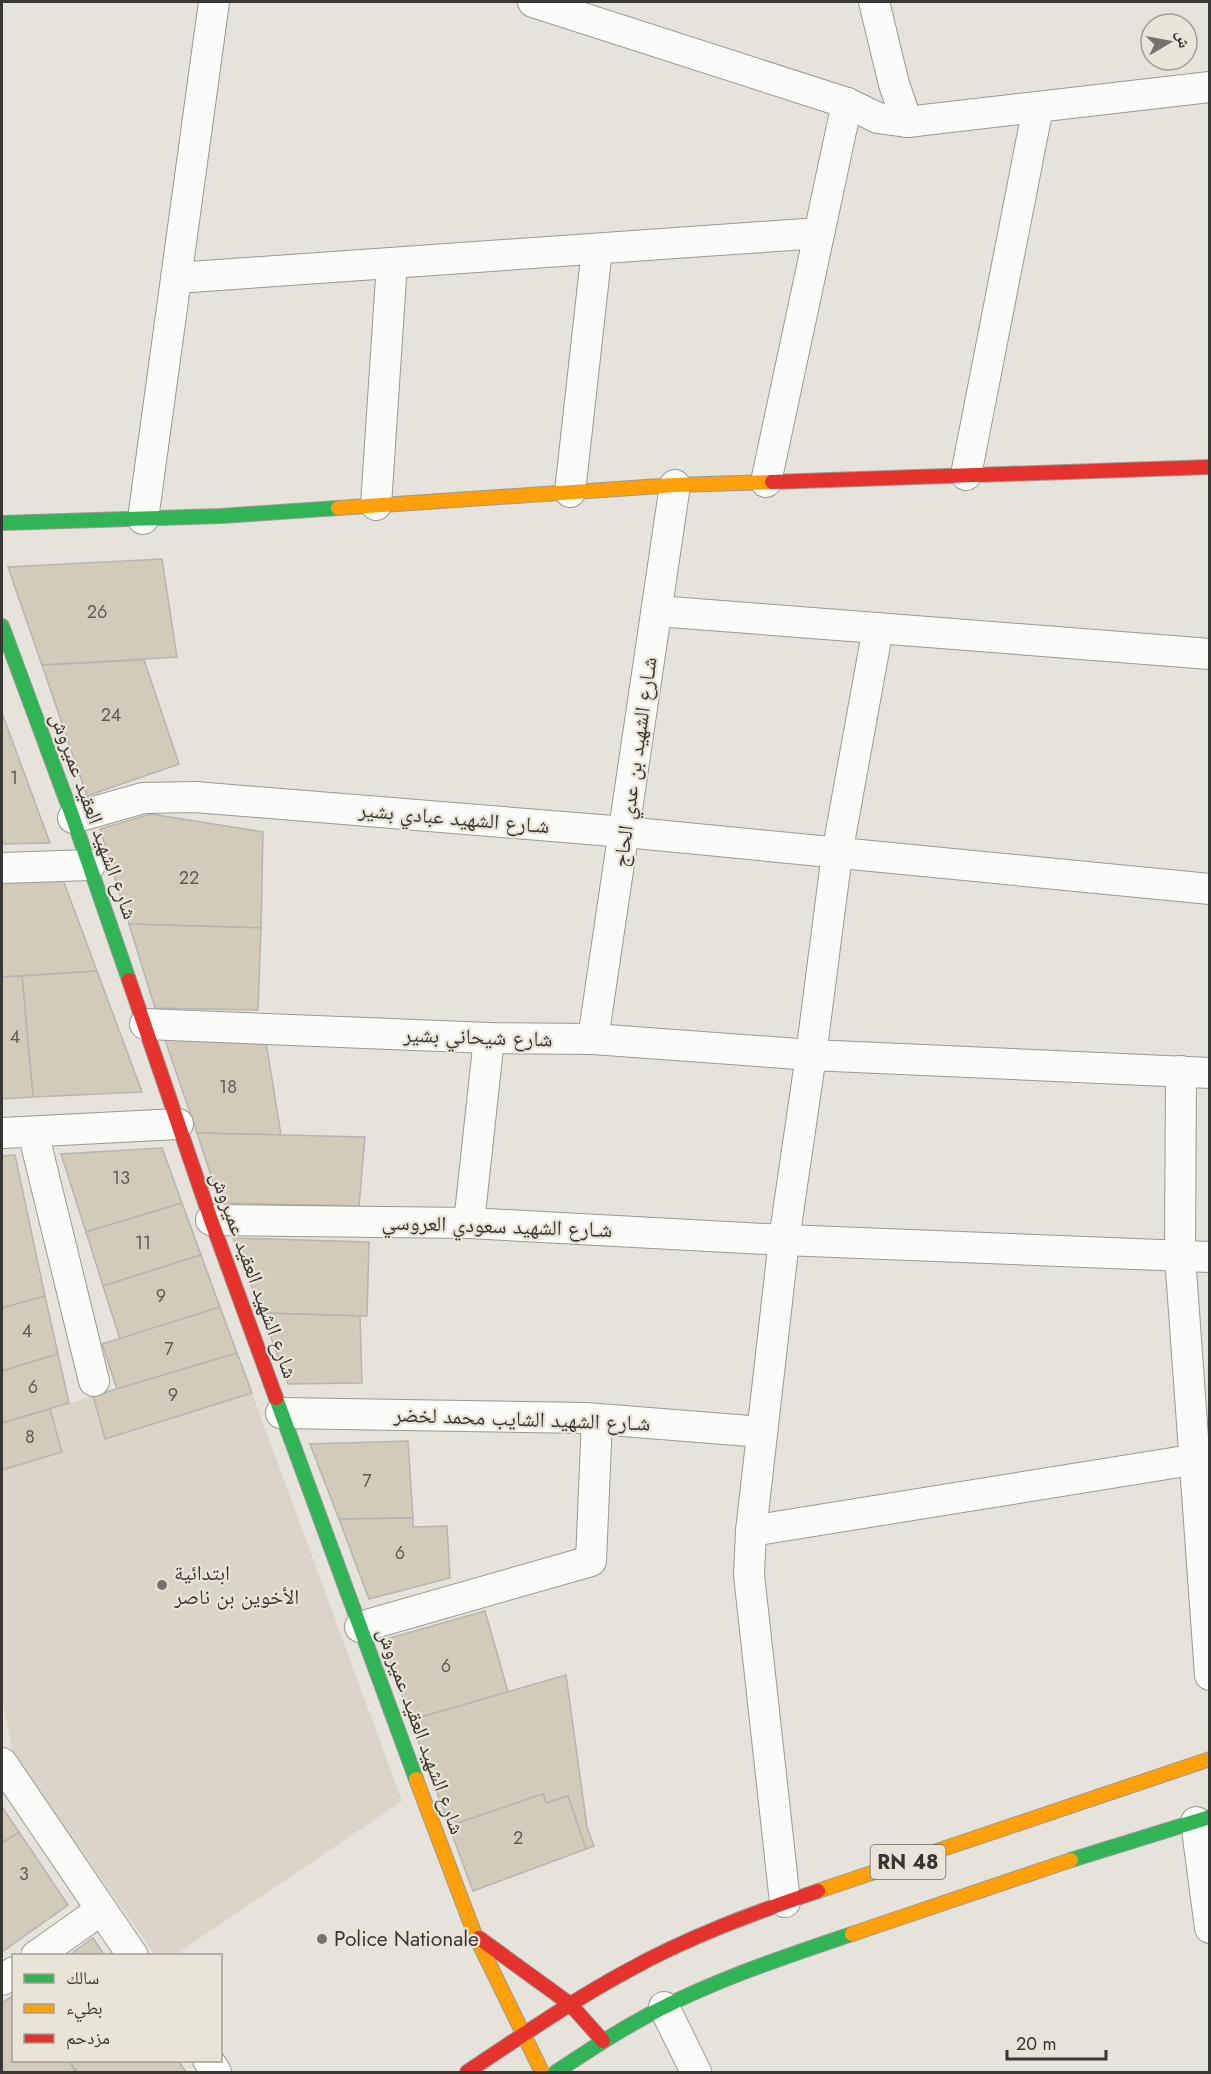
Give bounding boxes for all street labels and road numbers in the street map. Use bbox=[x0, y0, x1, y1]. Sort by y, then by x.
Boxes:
street label: شـارع الشهيد بن عدي الحاج bbox=[605, 655, 666, 869]
street label: شارع الشهيد العقيد عميروش bbox=[43, 708, 145, 924]
street label: شـارع الشهيد عبادي بشير bbox=[356, 795, 551, 843]
street label: شارع شيحاني بشير bbox=[402, 1019, 553, 1056]
street label: شارع الشهيد العقيد عميروش bbox=[203, 1167, 305, 1383]
street label: شـارع الشهيد سعودي العروسي bbox=[381, 1207, 613, 1246]
street label: شـارع الشهيد الشايب محمد لخضر bbox=[392, 1399, 651, 1438]
street label: شارع الشهيد العقيد عميروش bbox=[370, 1623, 472, 1839]
road number: RN 48 bbox=[870, 1845, 946, 1879]

